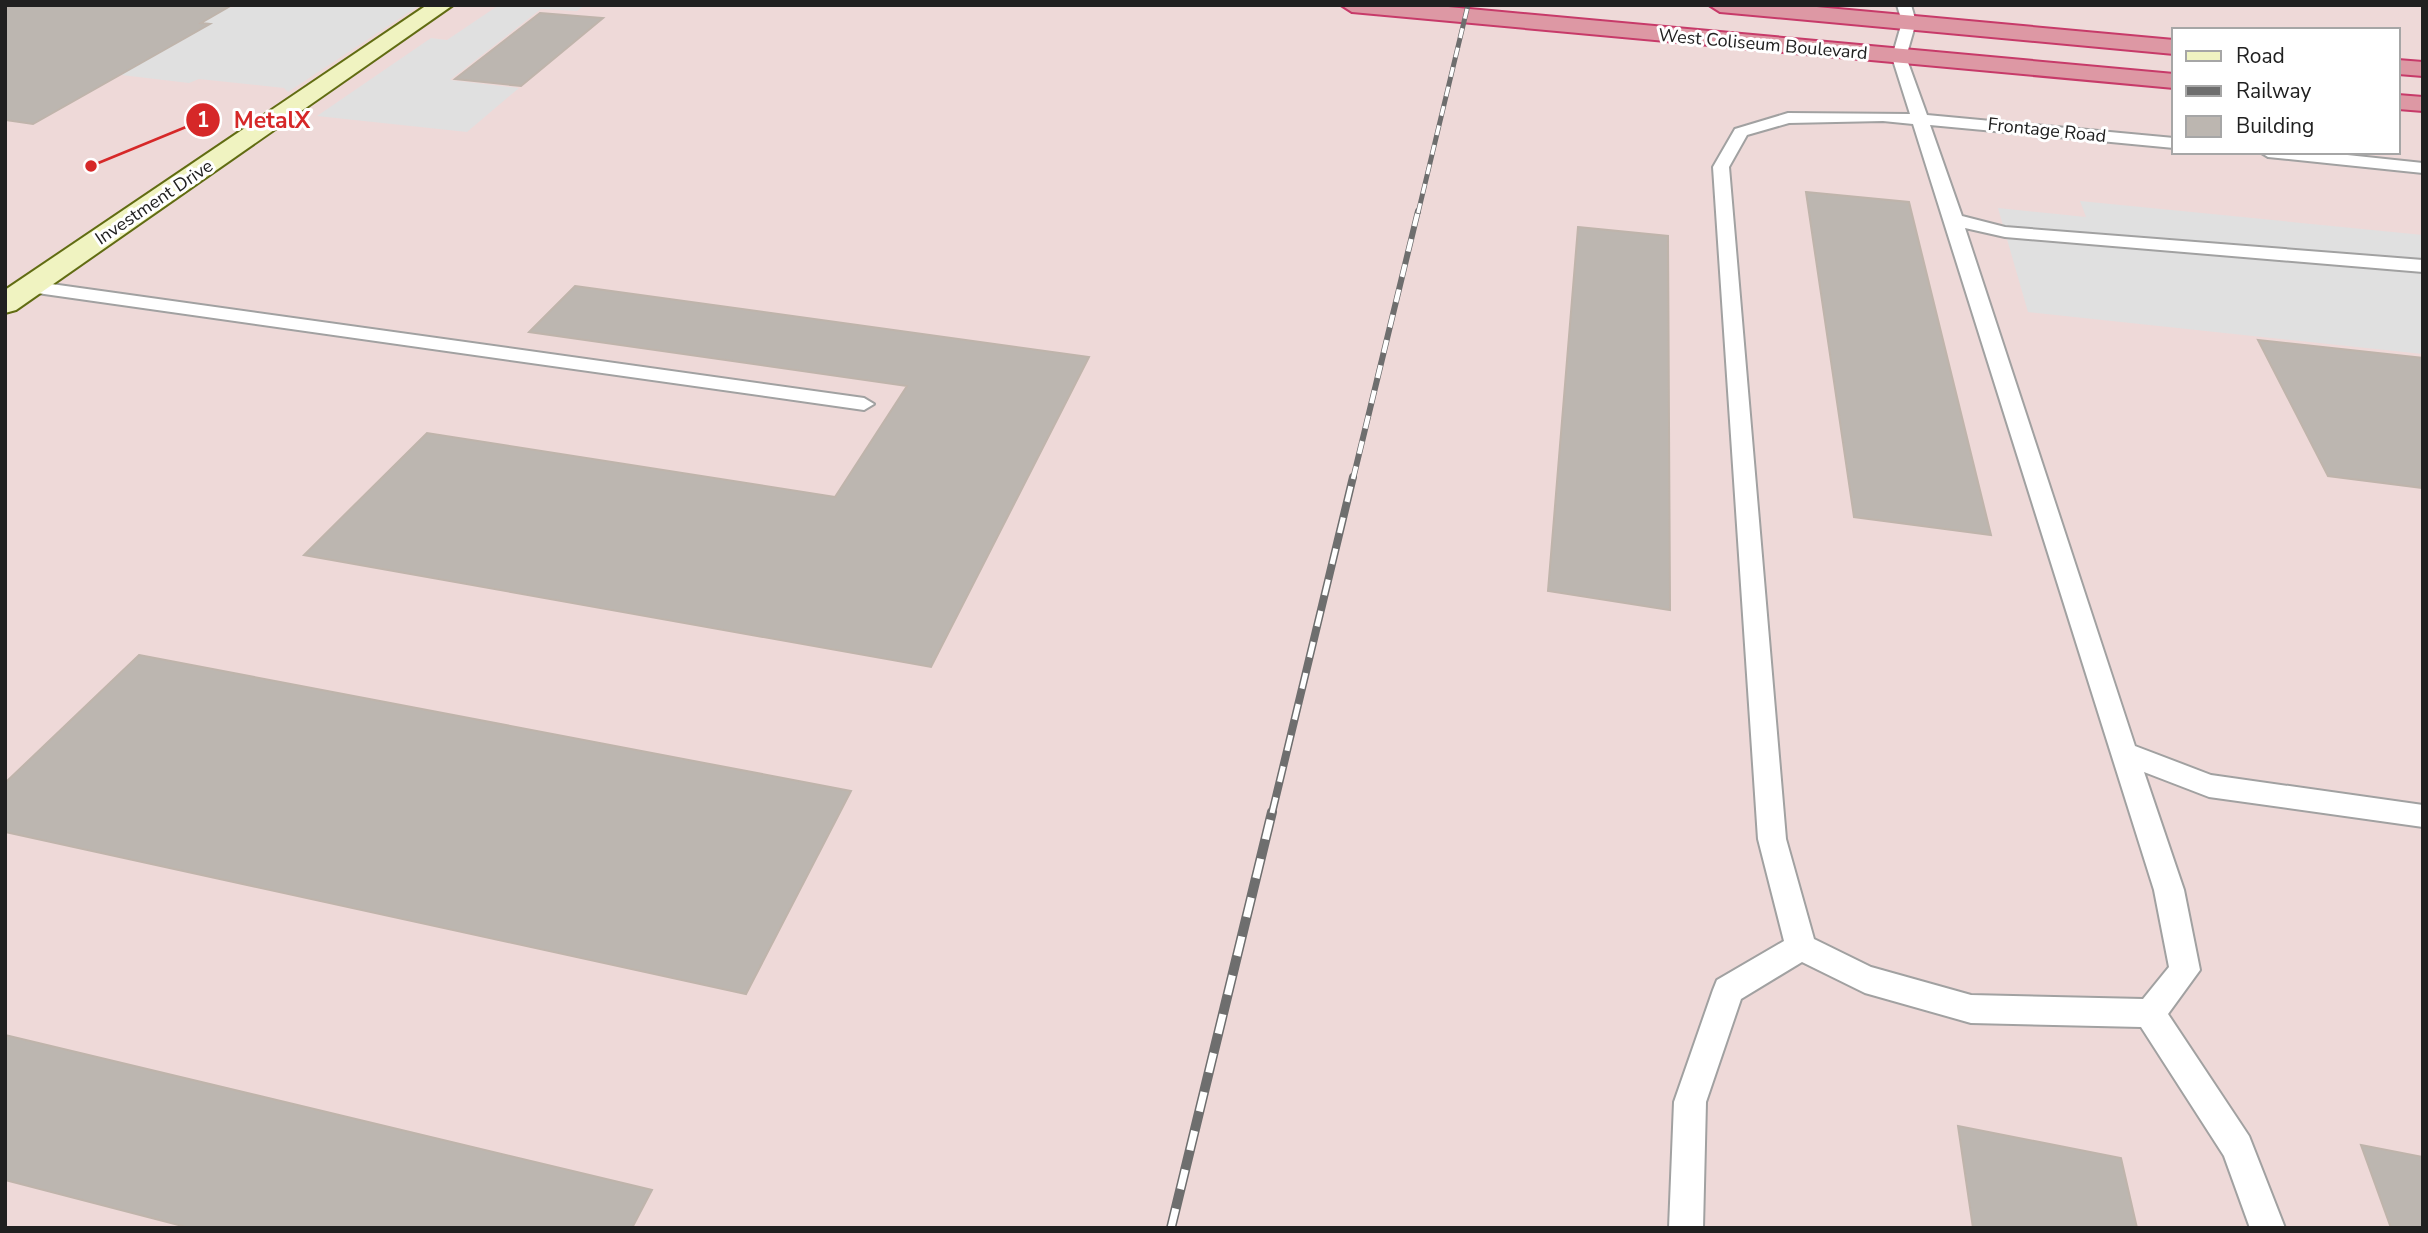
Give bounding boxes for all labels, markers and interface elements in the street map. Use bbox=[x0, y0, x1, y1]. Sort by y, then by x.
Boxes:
street label: West Coliseum Boulevard bbox=[1658, 23, 1868, 65]
legend bbox=[2172, 28, 2400, 154]
text: Road bbox=[2236, 42, 2285, 70]
text: Railway bbox=[2236, 77, 2311, 105]
callout: MetalX bbox=[185, 98, 325, 142]
text: MetalX bbox=[234, 105, 311, 136]
text: 1 bbox=[197, 106, 209, 134]
street label: Frontage Road bbox=[1987, 112, 2107, 148]
text: Building bbox=[2236, 112, 2314, 140]
street label: Investment Drive bbox=[90, 154, 218, 250]

